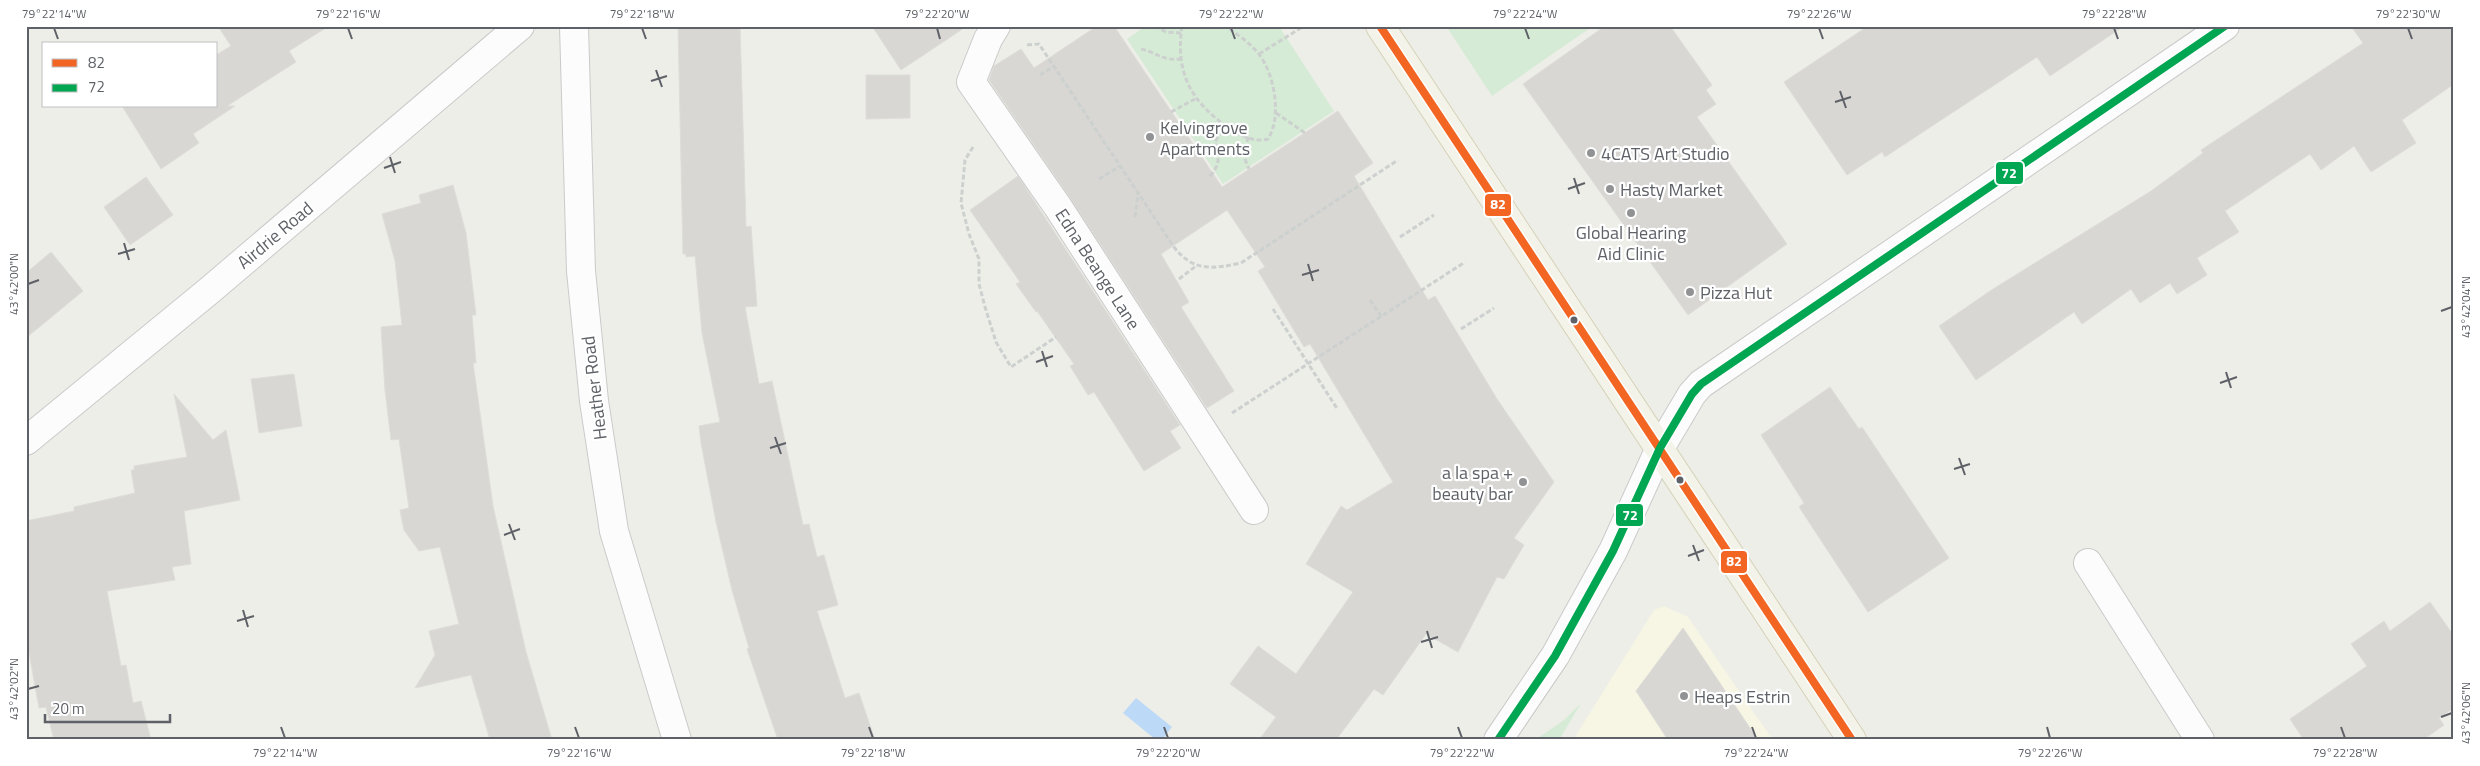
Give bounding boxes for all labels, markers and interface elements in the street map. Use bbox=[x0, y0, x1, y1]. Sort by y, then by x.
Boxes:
text: 79°22'14"W bbox=[22, 4, 87, 23]
text: 79°22'16"W bbox=[316, 4, 381, 23]
text: 79°22'18"W bbox=[610, 4, 675, 23]
text: 79°22'20"W bbox=[905, 4, 970, 23]
text: 79°22'22"W bbox=[1199, 4, 1264, 23]
text: 79°22'24"W bbox=[1493, 4, 1558, 23]
text: 79°22'26"W bbox=[1787, 4, 1852, 23]
text: 79°22'28"W bbox=[2082, 4, 2147, 23]
text: 79°22'30"W bbox=[2376, 4, 2441, 23]
legend bbox=[42, 42, 218, 108]
text: 82 bbox=[88, 51, 105, 74]
text: 72 bbox=[88, 75, 105, 98]
place label: Kelvingrove Apartments bbox=[1160, 114, 1250, 162]
marker: Kelvingrove Apartments bbox=[1144, 131, 1156, 143]
place label: 4CATS Art Studio bbox=[1601, 140, 1730, 167]
marker: 4CATS Art Studio bbox=[1585, 147, 1597, 159]
line badge: 72 bbox=[1995, 161, 2024, 185]
text: 72 bbox=[2001, 162, 2017, 183]
place label: Hasty Market bbox=[1620, 176, 1723, 203]
marker: Hasty Market bbox=[1604, 183, 1616, 195]
line badge: 82 bbox=[1484, 193, 1512, 217]
text: 82 bbox=[1490, 193, 1506, 214]
street label: Airdrie Road bbox=[231, 195, 319, 275]
street label: Edna Beange Lane bbox=[1049, 203, 1147, 335]
marker: Global Hearing Aid Clinic bbox=[1625, 207, 1637, 219]
place label: Global Hearing Aid Clinic bbox=[1576, 219, 1686, 267]
text: 43°42'00"N bbox=[4, 253, 23, 315]
text: 43°42'04"N bbox=[2456, 276, 2475, 338]
place label: Pizza Hut bbox=[1700, 279, 1773, 306]
marker: Pizza Hut bbox=[1684, 286, 1696, 298]
unlabelled marker bbox=[1569, 315, 1579, 325]
street label: Heather Road bbox=[574, 335, 614, 441]
place label: a la spa + beauty bar bbox=[1432, 459, 1513, 507]
unlabelled marker bbox=[1675, 475, 1685, 485]
marker: a la spa + beauty bar bbox=[1517, 476, 1529, 488]
line badge: 72 bbox=[1615, 503, 1644, 527]
text: 72 bbox=[1622, 504, 1638, 525]
line badge: 82 bbox=[1720, 550, 1748, 574]
text: 82 bbox=[1726, 550, 1742, 571]
text: 43°42'02"N bbox=[4, 658, 23, 720]
text: 43°42'06"N bbox=[2456, 682, 2475, 744]
place label: Heaps Estrin bbox=[1694, 683, 1790, 710]
marker: Heaps Estrin bbox=[1678, 690, 1690, 702]
scale bar bbox=[45, 691, 170, 723]
text: 20 m bbox=[52, 697, 85, 720]
text: 79°22'14"W bbox=[253, 743, 318, 762]
text: 79°22'16"W bbox=[547, 743, 612, 762]
text: 79°22'18"W bbox=[841, 743, 906, 762]
text: 79°22'20"W bbox=[1136, 743, 1201, 762]
text: 79°22'22"W bbox=[1430, 743, 1495, 762]
text: 79°22'24"W bbox=[1724, 743, 1789, 762]
text: 79°22'26"W bbox=[2018, 743, 2083, 762]
text: 79°22'28"W bbox=[2313, 743, 2378, 762]

